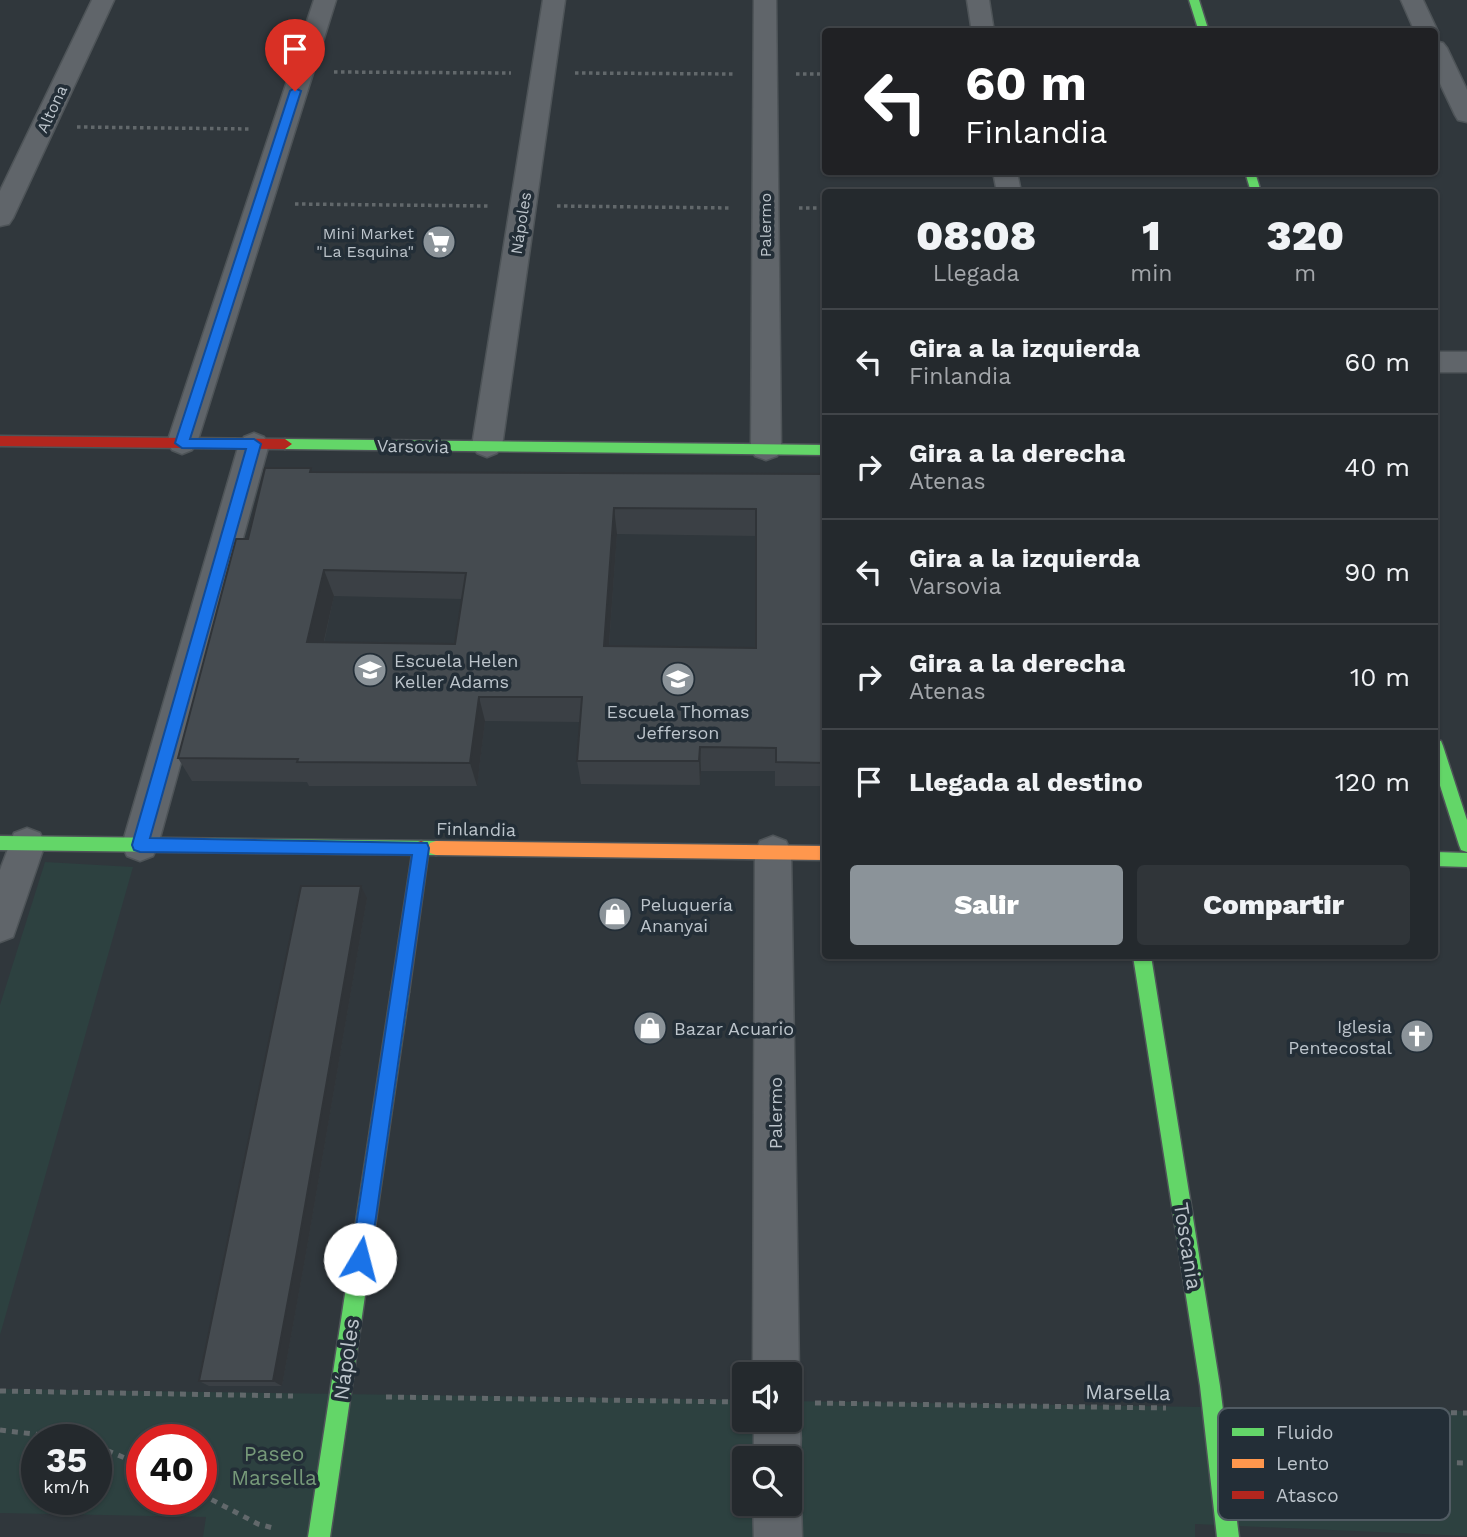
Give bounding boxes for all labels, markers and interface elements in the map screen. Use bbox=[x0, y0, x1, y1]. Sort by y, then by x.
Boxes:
pin bbox=[265, 19, 325, 91]
icon: arrive bbox=[276, 30, 314, 68]
text: 60 m bbox=[965, 54, 1087, 112]
icon: left bbox=[850, 56, 941, 147]
street label: Altona bbox=[33, 82, 71, 136]
text: Finlandia bbox=[965, 113, 1107, 151]
street label: Nápoles bbox=[507, 190, 535, 256]
street label: Palermo bbox=[756, 193, 775, 257]
text: 08:08 bbox=[916, 211, 1036, 260]
text: 1 bbox=[1142, 211, 1161, 260]
text: 320 bbox=[1266, 211, 1344, 260]
supermarket icon: Mini Market "La Esquina" bbox=[420, 223, 458, 261]
place label: Mini Market "La Esquina" bbox=[316, 224, 414, 261]
text: Llegada bbox=[933, 260, 1020, 287]
text: min bbox=[1130, 260, 1173, 287]
text: m bbox=[1294, 260, 1316, 287]
text: Gira a la izquierda bbox=[909, 333, 1140, 363]
icon: left bbox=[850, 343, 888, 381]
text: 60 m bbox=[1344, 347, 1410, 377]
text: Finlandia bbox=[909, 363, 1011, 390]
street label: Varsovia bbox=[377, 435, 449, 457]
text: Gira a la derecha bbox=[909, 438, 1125, 468]
icon: right bbox=[850, 448, 888, 486]
text: 40 m bbox=[1344, 452, 1410, 482]
text: Atenas bbox=[909, 468, 986, 495]
text: Gira a la izquierda bbox=[909, 543, 1140, 573]
icon: left bbox=[850, 553, 888, 591]
text: 90 m bbox=[1344, 557, 1410, 587]
text: Varsovia bbox=[909, 573, 1001, 600]
text: Gira a la derecha bbox=[909, 648, 1125, 678]
place label: Escuela Helen Keller Adams bbox=[394, 650, 518, 692]
school or university icon: Escuela Helen Keller Adams bbox=[351, 651, 389, 689]
icon: right bbox=[850, 658, 888, 696]
school or university icon: Escuela Thomas Jefferson bbox=[659, 660, 697, 698]
text: 10 m bbox=[1350, 662, 1410, 692]
text: Atenas bbox=[909, 678, 986, 705]
place label: Escuela Thomas Jefferson bbox=[607, 701, 749, 743]
icon: arrive bbox=[850, 763, 888, 801]
text: Llegada al destino bbox=[909, 767, 1143, 797]
text: 120 m bbox=[1335, 767, 1410, 797]
street label: Finlandia bbox=[436, 818, 516, 840]
button: Salir bbox=[850, 865, 1123, 945]
button: Compartir bbox=[1137, 865, 1410, 945]
place label: Peluquería Ananyai bbox=[640, 894, 733, 936]
shop icon: Peluquería Ananyai bbox=[596, 895, 634, 933]
shop icon: Bazar Acuario bbox=[631, 1009, 669, 1047]
place label: Iglesia Pentecostal bbox=[1288, 1016, 1392, 1058]
church icon: Iglesia Pentecostal bbox=[1398, 1017, 1436, 1055]
place label: Bazar Acuario bbox=[674, 1018, 794, 1039]
street label: Palermo bbox=[765, 1077, 786, 1149]
street label: Toscania bbox=[1169, 1201, 1207, 1292]
position arrow bbox=[323, 1222, 397, 1296]
street label: Nápoles bbox=[328, 1316, 364, 1402]
map controls bbox=[732, 1362, 802, 1516]
button: sound bbox=[732, 1362, 802, 1432]
street label: Marsella bbox=[1085, 1379, 1171, 1405]
legend bbox=[1218, 1408, 1450, 1520]
text: Fluido bbox=[1276, 1421, 1334, 1444]
speed limit sign: 40 bbox=[126, 1424, 217, 1515]
text: 35 bbox=[46, 1439, 87, 1481]
park label: Paseo Marsella bbox=[231, 1441, 317, 1490]
button: search bbox=[732, 1446, 802, 1516]
text: Lento bbox=[1276, 1452, 1329, 1475]
text: km/h bbox=[43, 1476, 90, 1497]
text: Atasco bbox=[1276, 1484, 1339, 1507]

